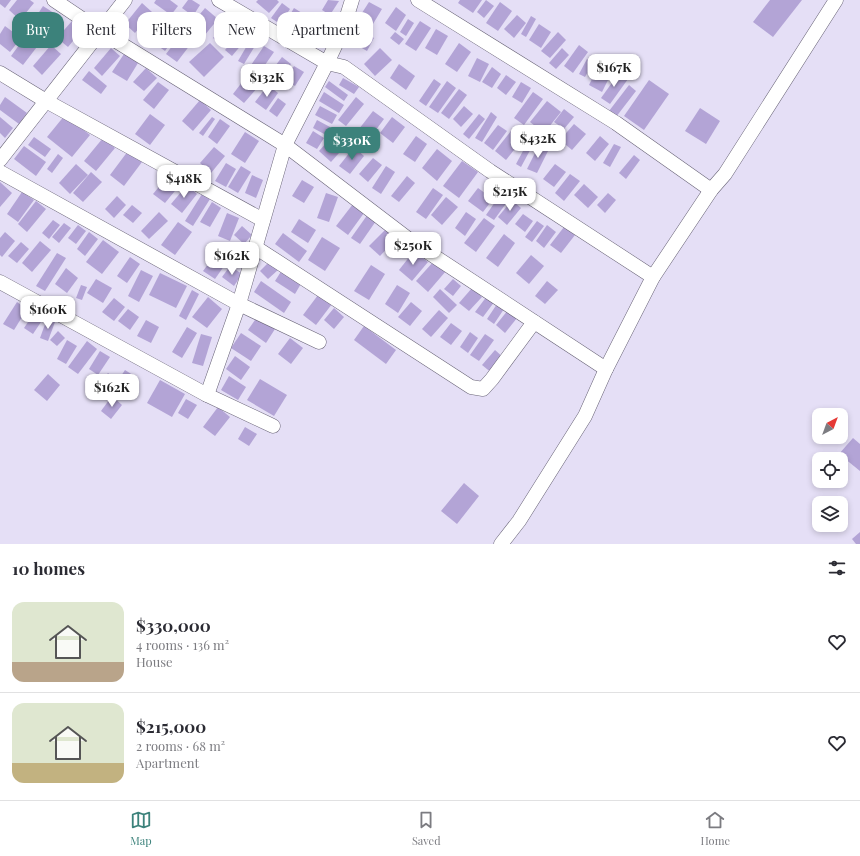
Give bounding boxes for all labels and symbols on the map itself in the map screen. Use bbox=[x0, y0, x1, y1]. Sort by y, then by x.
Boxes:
pin: $167K bbox=[586, 54, 642, 88]
pin: $132K bbox=[239, 64, 295, 98]
pin: $432K bbox=[510, 125, 566, 159]
pin: $330K bbox=[324, 127, 380, 161]
pin: $418K bbox=[156, 165, 212, 199]
pin: $215K bbox=[482, 178, 538, 212]
pin: $250K bbox=[385, 232, 441, 266]
pin: $162K bbox=[204, 242, 260, 276]
pin: $160K bbox=[20, 296, 76, 330]
pin: $162K bbox=[84, 374, 140, 408]
north arrow bbox=[812, 408, 848, 444]

